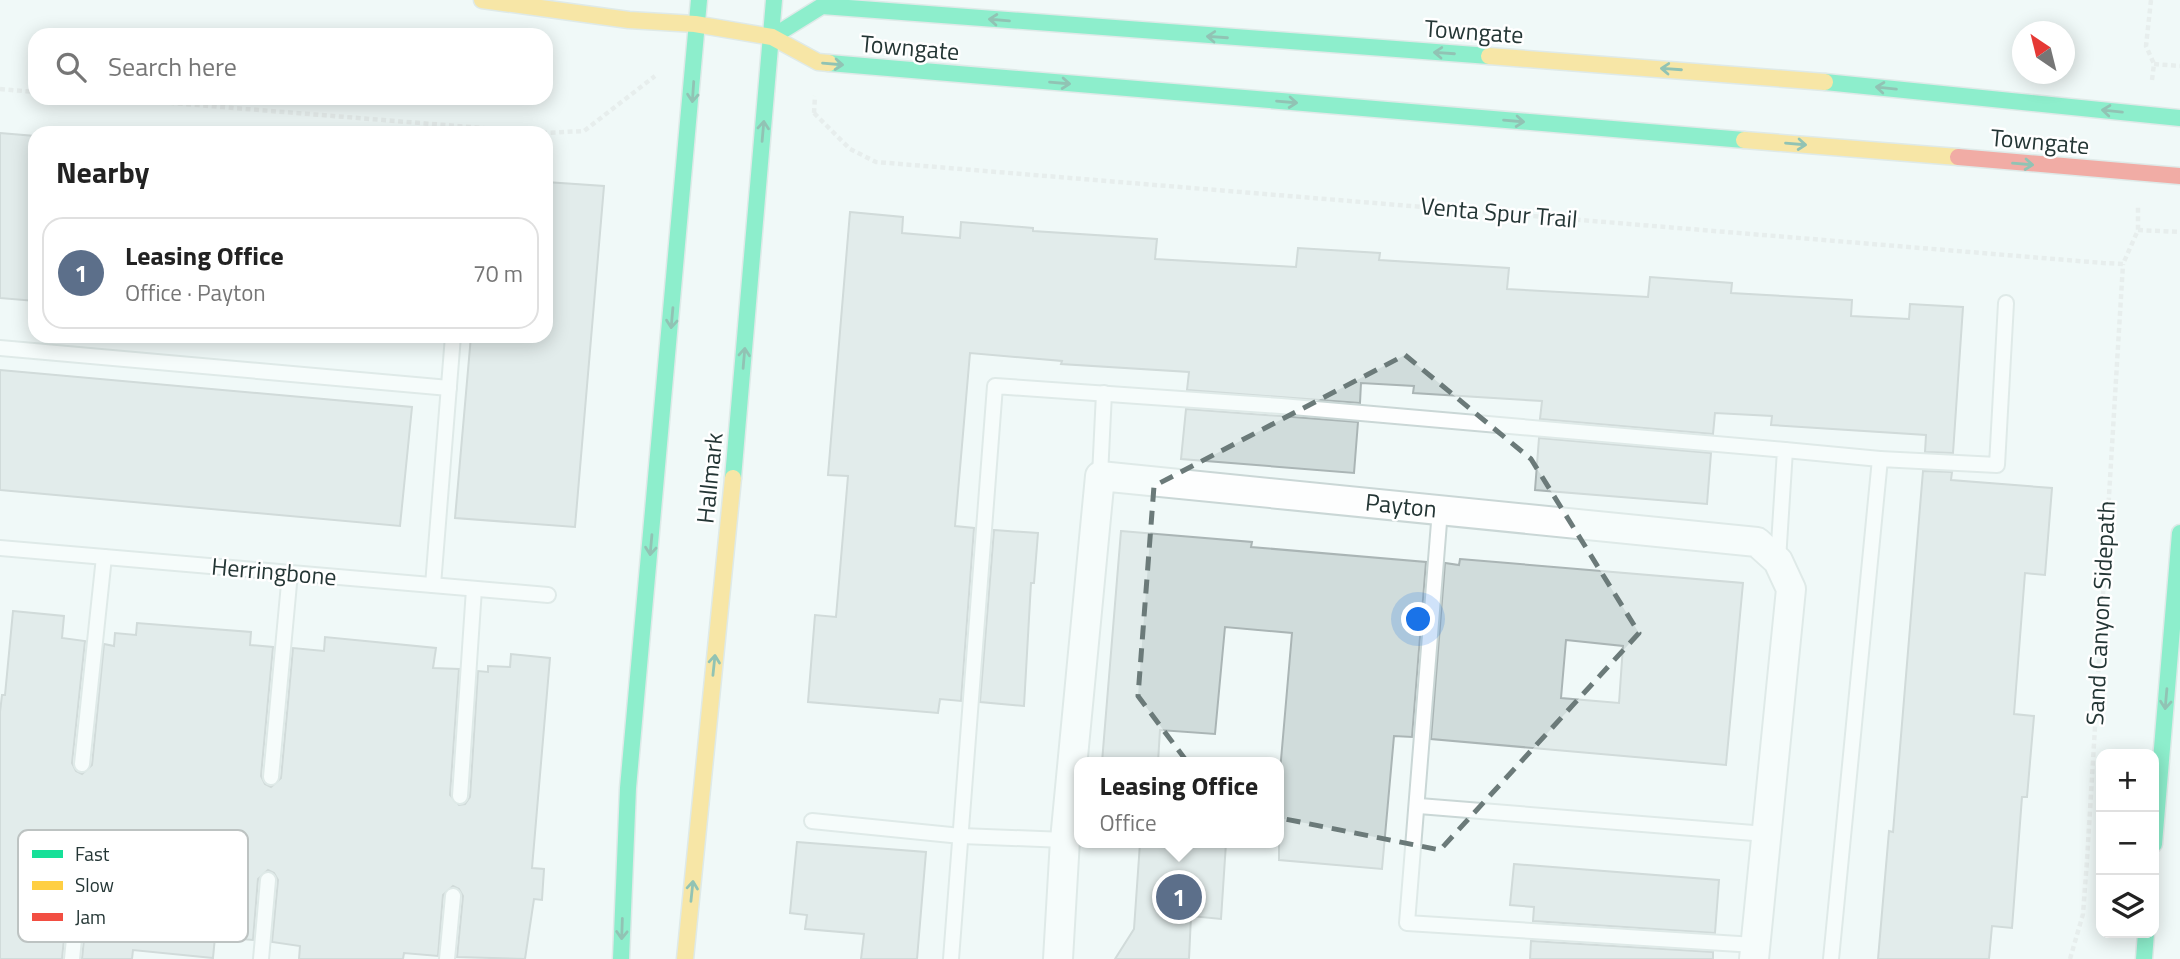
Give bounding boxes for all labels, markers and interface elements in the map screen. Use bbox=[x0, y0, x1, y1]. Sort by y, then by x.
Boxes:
street label: Towngate bbox=[1423, 10, 1525, 52]
one-way arrow bbox=[988, 14, 1011, 27]
north arrow bbox=[2012, 21, 2075, 84]
street label: Towngate bbox=[859, 25, 961, 69]
search box bbox=[28, 28, 553, 105]
one-way arrow bbox=[1206, 30, 1229, 43]
one-way arrow bbox=[1433, 46, 1456, 59]
text: Search here bbox=[108, 47, 237, 86]
icon: search bbox=[52, 48, 90, 86]
one-way arrow bbox=[822, 58, 844, 71]
one-way arrow bbox=[1660, 62, 1683, 75]
one-way arrow bbox=[1048, 77, 1071, 90]
one-way arrow bbox=[686, 80, 699, 103]
one-way arrow bbox=[1875, 82, 1898, 95]
one-way arrow bbox=[1275, 96, 1298, 109]
one-way arrow bbox=[2101, 105, 2124, 118]
one-way arrow bbox=[1502, 115, 1524, 128]
street label: Towngate bbox=[1989, 119, 2091, 163]
one-way arrow bbox=[757, 120, 770, 143]
one-way arrow bbox=[1784, 138, 1807, 151]
text: Nearby bbox=[56, 149, 149, 195]
one-way arrow bbox=[2011, 158, 2033, 171]
street label: Venta Spur Trail bbox=[1419, 187, 1579, 237]
text: Leasing Office bbox=[125, 236, 284, 275]
text: 1 bbox=[75, 256, 87, 291]
text: 70 m bbox=[473, 256, 523, 291]
text: Office · Payton bbox=[125, 275, 266, 310]
one-way arrow bbox=[665, 307, 678, 329]
one-way arrow bbox=[738, 347, 751, 370]
street label: Hallmark bbox=[686, 430, 732, 525]
street label: Payton bbox=[1364, 483, 1439, 527]
street label: Sand Canyon Sidepath bbox=[2076, 500, 2124, 726]
one-way arrow bbox=[644, 533, 657, 556]
street label: Herringbone bbox=[210, 548, 338, 594]
your location bbox=[1401, 602, 1435, 636]
one-way arrow bbox=[708, 654, 721, 676]
one-way arrow bbox=[2159, 687, 2172, 710]
map controls bbox=[2096, 749, 2159, 938]
button: + bbox=[2096, 749, 2159, 812]
popup bbox=[1074, 757, 1284, 848]
text: Leasing Office bbox=[1100, 766, 1258, 805]
text: Office bbox=[1100, 805, 1157, 840]
button: − bbox=[2096, 812, 2159, 875]
legend bbox=[18, 830, 248, 942]
text: Fast bbox=[75, 839, 110, 868]
text: Slow bbox=[75, 870, 114, 899]
pin: 1 bbox=[1156, 871, 1202, 923]
button: layers bbox=[2096, 875, 2159, 938]
one-way arrow bbox=[686, 880, 699, 903]
text: Jam bbox=[75, 902, 106, 931]
one-way arrow bbox=[616, 917, 629, 940]

